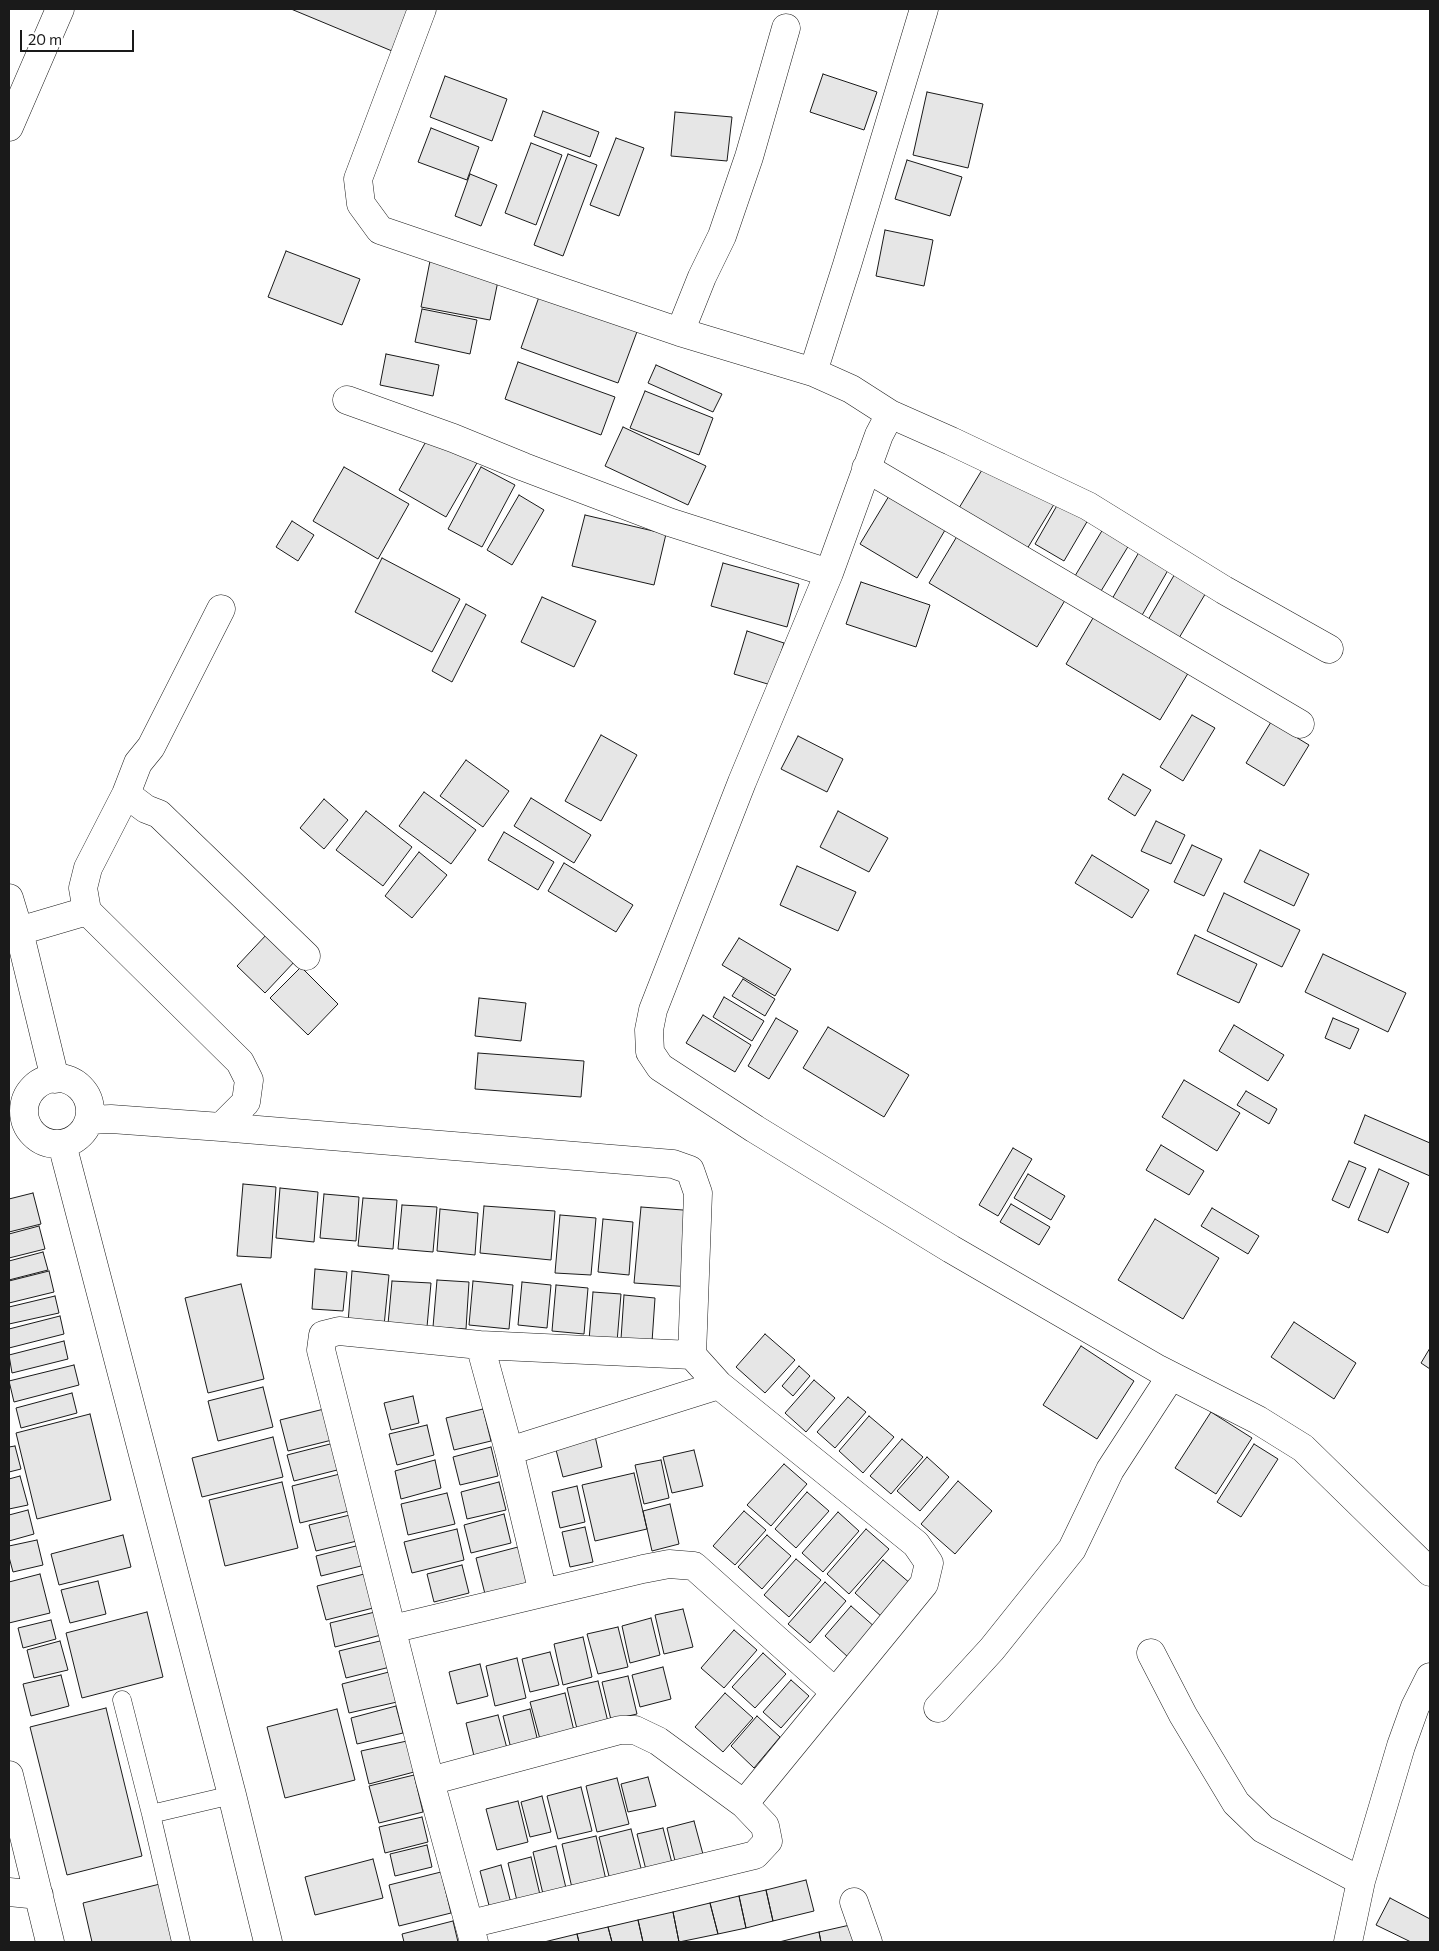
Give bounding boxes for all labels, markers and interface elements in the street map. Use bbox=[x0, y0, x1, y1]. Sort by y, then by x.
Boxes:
scale bar bbox=[22, 20, 136, 52]
text: 20 m bbox=[28, 30, 62, 48]

